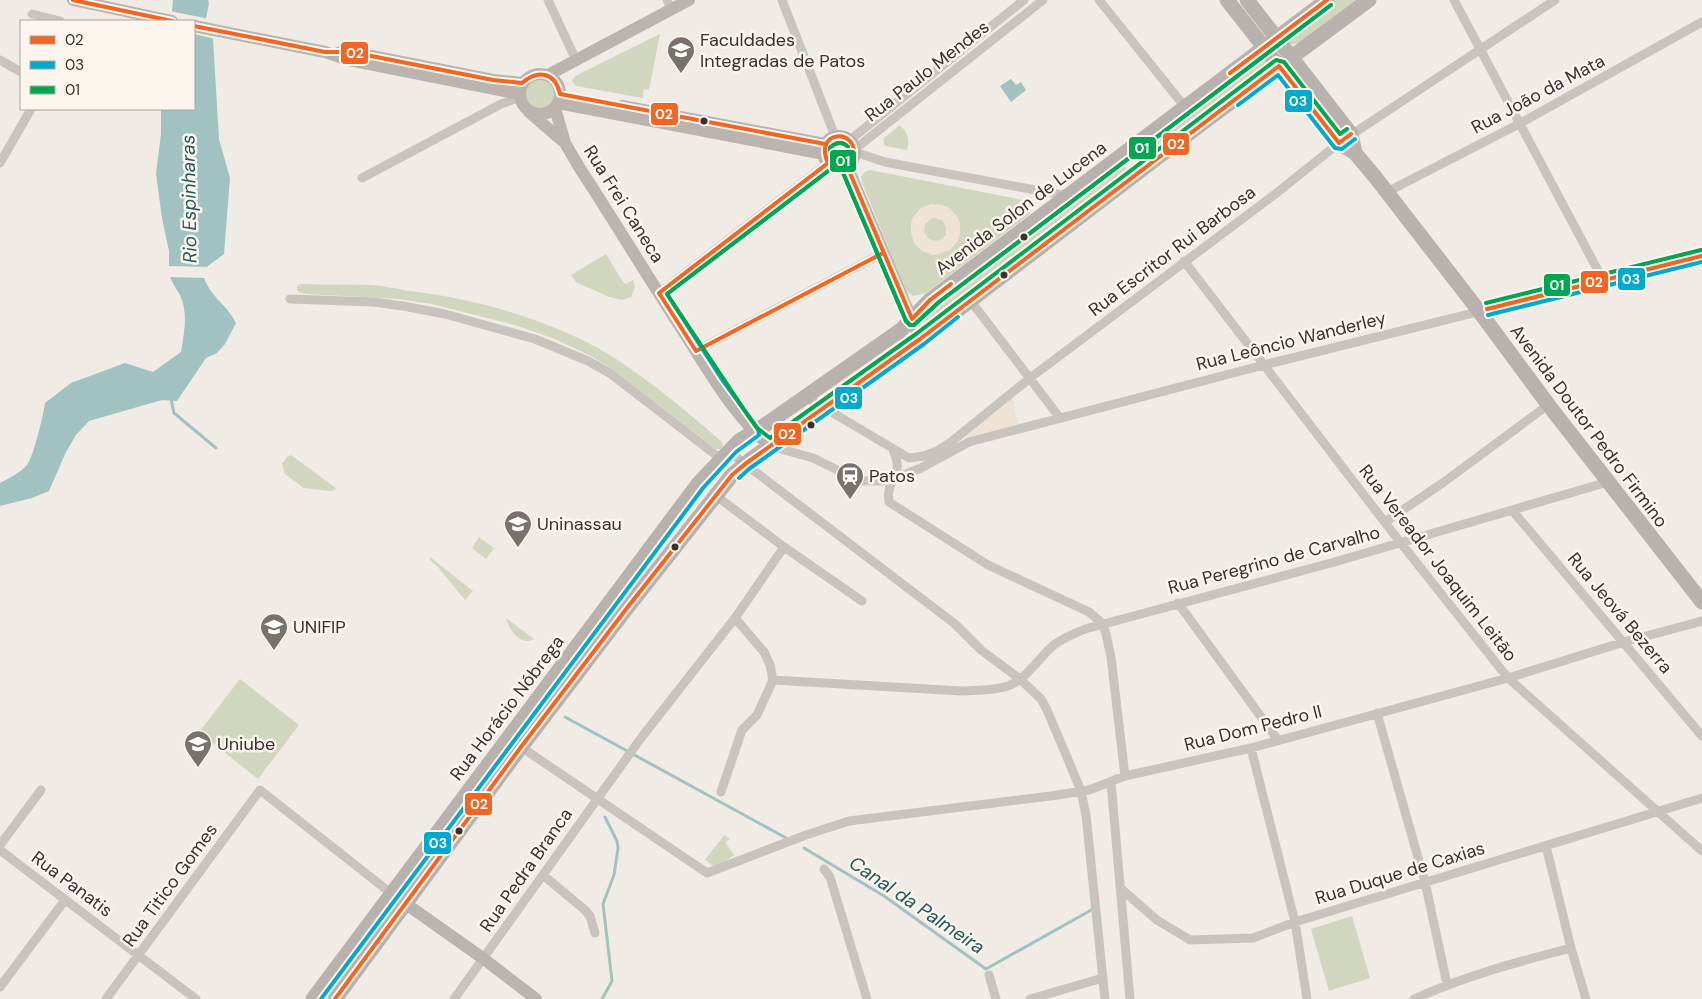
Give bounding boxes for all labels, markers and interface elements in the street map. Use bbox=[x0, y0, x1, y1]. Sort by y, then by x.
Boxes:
street label: Rua Paulo Mendes bbox=[860, 15, 994, 127]
legend bbox=[20, 20, 195, 110]
place label: Faculdades Integradas de Patos bbox=[700, 28, 865, 73]
text: 02 bbox=[65, 30, 84, 50]
school or university icon: Faculdades Integradas de Patos bbox=[666, 35, 696, 74]
line badge: 02 bbox=[340, 41, 369, 65]
text: 02 bbox=[346, 44, 364, 62]
street label: Rua João da Mata bbox=[1467, 49, 1609, 139]
text: 03 bbox=[65, 55, 84, 75]
text: 01 bbox=[65, 80, 80, 100]
line badge: 03 bbox=[1284, 89, 1313, 113]
text: 03 bbox=[1289, 92, 1307, 110]
line badge: 02 bbox=[650, 102, 679, 126]
text: 02 bbox=[655, 105, 673, 123]
unlabelled marker bbox=[699, 116, 709, 126]
line badge: 02 bbox=[1162, 132, 1190, 156]
water label: Rio Espinharas bbox=[175, 135, 203, 263]
text: 02 bbox=[1167, 135, 1185, 153]
street label: Avenida Solon de Lucena bbox=[931, 136, 1111, 280]
line badge: 01 bbox=[1128, 136, 1157, 160]
text: 01 bbox=[1135, 139, 1149, 157]
street label: Rua Frei Caneca bbox=[578, 141, 670, 267]
line badge: 01 bbox=[829, 149, 857, 173]
text: 01 bbox=[836, 152, 850, 170]
street label: Rua Escritor Rui Barbosa bbox=[1084, 180, 1260, 322]
unlabelled marker bbox=[1019, 232, 1029, 242]
line badge: 03 bbox=[1617, 267, 1646, 291]
unlabelled marker bbox=[999, 270, 1009, 280]
line badge: 02 bbox=[1580, 270, 1609, 294]
text: 03 bbox=[1622, 270, 1640, 288]
line badge: 01 bbox=[1543, 273, 1571, 297]
text: 02 bbox=[1585, 273, 1603, 291]
text: 01 bbox=[1550, 276, 1564, 294]
street label: Rua Leôncio Wanderley bbox=[1194, 306, 1388, 376]
street label: Avenida Doutor Pedro Firmino bbox=[1505, 320, 1673, 532]
line badge: 03 bbox=[834, 386, 863, 410]
text: 03 bbox=[840, 389, 858, 407]
unlabelled marker bbox=[806, 420, 816, 430]
line badge: 02 bbox=[773, 422, 802, 446]
text: 02 bbox=[778, 425, 796, 443]
street label: Rua Vereador Joaquim Leitão bbox=[1353, 460, 1523, 666]
station icon: Patos bbox=[835, 461, 865, 500]
place label: Patos bbox=[869, 464, 915, 488]
school or university icon: Uninassau bbox=[503, 509, 533, 548]
place label: Uninassau bbox=[537, 512, 622, 536]
street label: Rua Peregrino de Carvalho bbox=[1165, 520, 1383, 600]
unlabelled marker bbox=[670, 542, 680, 552]
street label: Rua Jeová Bezerra bbox=[1562, 547, 1678, 679]
school or university icon: UNIFIP bbox=[259, 612, 289, 651]
place label: UNIFIP bbox=[293, 615, 346, 639]
street label: Rua Horácio Nóbrega bbox=[445, 631, 569, 785]
street label: Rua Dom Pedro II bbox=[1182, 699, 1324, 757]
school or university icon: Uniube bbox=[183, 729, 213, 768]
place label: Uniube bbox=[217, 732, 275, 756]
line badge: 02 bbox=[464, 792, 493, 816]
text: 02 bbox=[470, 795, 488, 813]
street label: Rua Pedra Branca bbox=[474, 803, 578, 937]
street label: Rua Titico Gomes bbox=[117, 819, 223, 951]
unlabelled marker bbox=[454, 826, 464, 836]
line badge: 03 bbox=[423, 831, 452, 855]
text: 03 bbox=[429, 834, 447, 852]
street label: Rua Duque de Caxias bbox=[1312, 836, 1488, 910]
street label: Rua Panatis bbox=[27, 846, 117, 922]
water label: Canal da Palmeira bbox=[844, 850, 990, 960]

